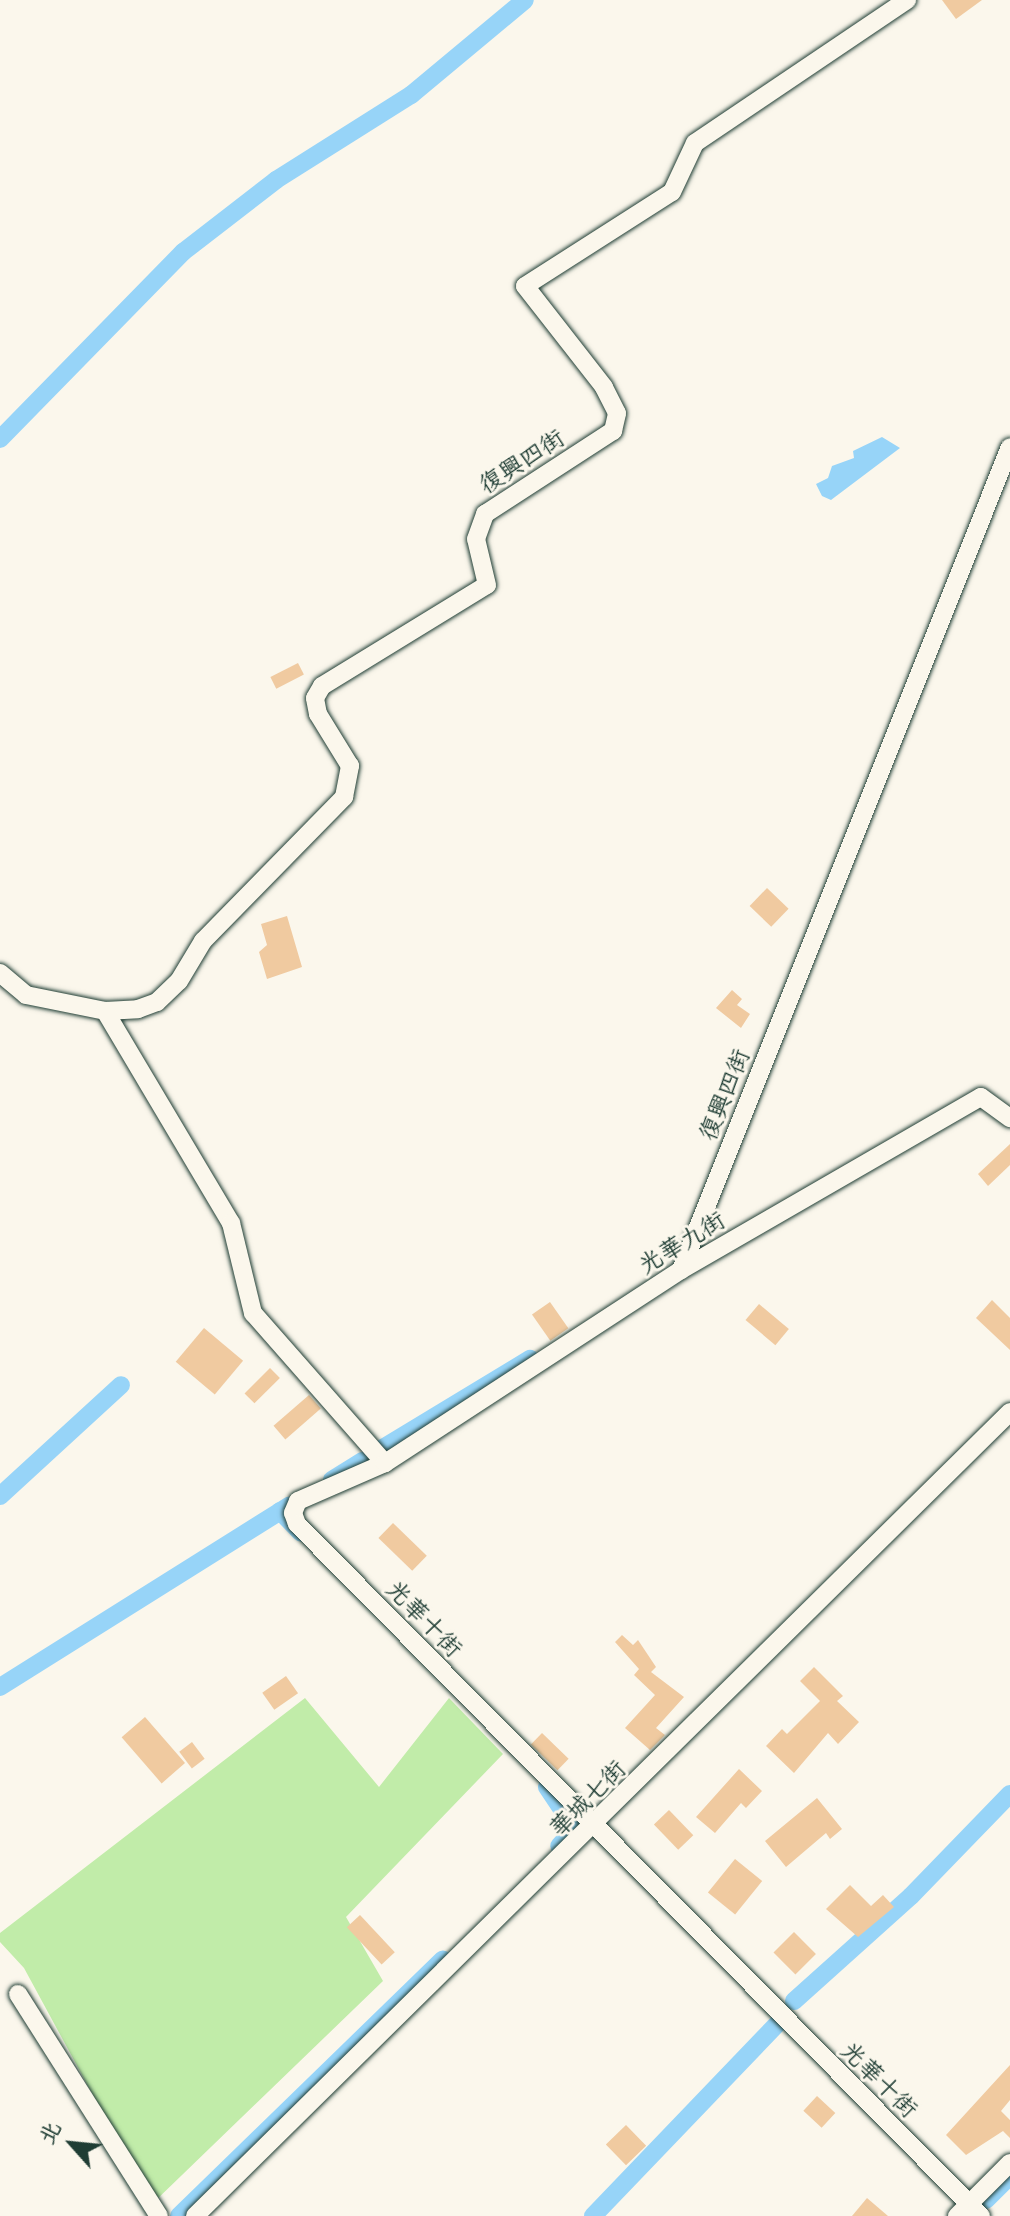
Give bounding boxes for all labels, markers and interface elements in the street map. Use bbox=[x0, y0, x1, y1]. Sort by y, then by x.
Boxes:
street label: 復興四街 bbox=[474, 424, 570, 500]
street label: 復興四街 bbox=[694, 1045, 756, 1145]
street label: 光華九街 bbox=[633, 1206, 731, 1280]
street label: 光華十街 bbox=[380, 1574, 468, 1664]
street label: 華城七街 bbox=[544, 1755, 632, 1843]
street label: 光華十街 bbox=[835, 2036, 923, 2124]
north arrow bbox=[32, 2104, 112, 2184]
text: 北 bbox=[33, 2117, 67, 2149]

